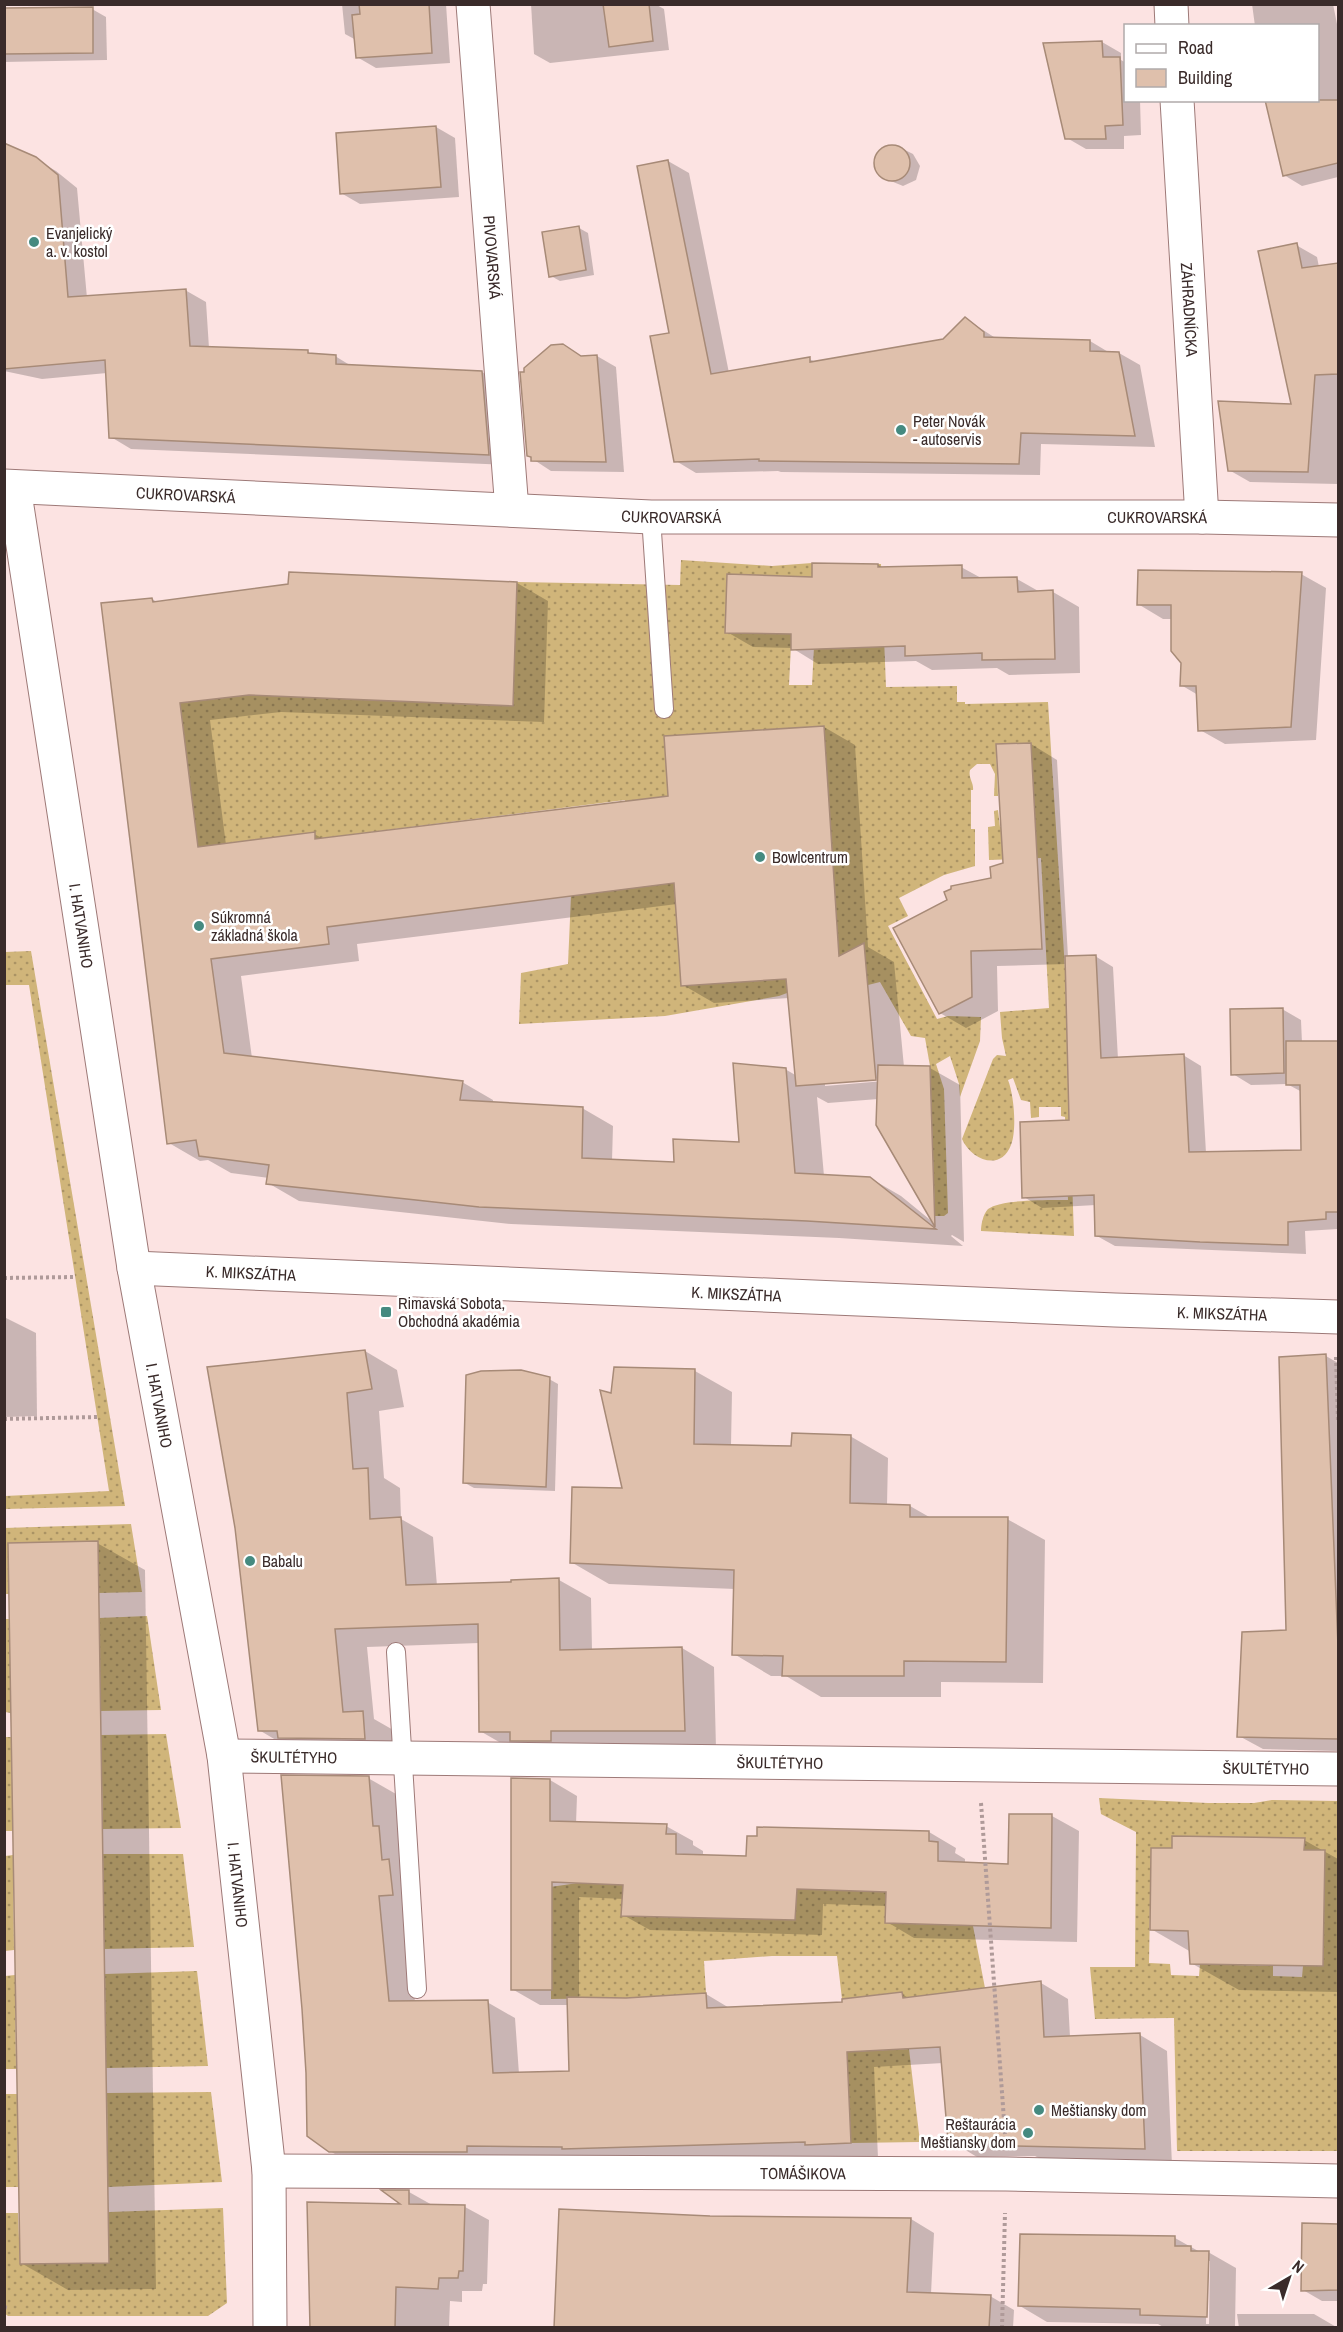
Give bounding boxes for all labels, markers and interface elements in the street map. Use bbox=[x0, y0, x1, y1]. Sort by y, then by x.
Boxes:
legend bbox=[1124, 24, 1319, 102]
text: Road bbox=[1178, 35, 1213, 60]
text: Building bbox=[1178, 65, 1233, 90]
street label: PIVOVARSKÁ bbox=[478, 215, 507, 300]
place label: Evanjelický a. v. kostol bbox=[46, 222, 113, 262]
marker: Evanjelický a. v. kostol bbox=[27, 235, 41, 249]
street label: ZÁHRADNÍCKA bbox=[1176, 262, 1203, 358]
place label: Peter Novák - autoservis bbox=[913, 410, 986, 450]
marker: Peter Novák - autoservis bbox=[894, 423, 908, 437]
street label: CUKROVARSKÁ bbox=[135, 481, 236, 508]
street label: CUKROVARSKÁ bbox=[621, 505, 721, 528]
street label: CUKROVARSKÁ bbox=[1107, 506, 1208, 528]
place label: Bowlcentrum bbox=[772, 846, 848, 868]
marker: Bowlcentrum bbox=[753, 850, 767, 864]
street label: I. HATVANIHO bbox=[64, 882, 99, 970]
place label: Súkromná základná škola bbox=[211, 906, 298, 946]
marker: Súkromná základná škola bbox=[192, 919, 206, 933]
street label: K. MIKSZÁTHA bbox=[205, 1260, 297, 1286]
street label: K. MIKSZÁTHA bbox=[691, 1281, 782, 1307]
place label: Rimavská Sobota, Obchodná akadémia bbox=[398, 1292, 521, 1332]
street label: K. MIKSZÁTHA bbox=[1177, 1301, 1268, 1326]
marker: Rimavská Sobota, Obchodná akadémia bbox=[379, 1305, 393, 1319]
street label: I. HATVANIHO bbox=[141, 1361, 178, 1450]
place label: Babalu bbox=[262, 1550, 303, 1572]
marker: Babalu bbox=[243, 1554, 257, 1568]
street label: ŠKULTÉTYHO bbox=[251, 1745, 337, 1768]
street label: ŠKULTÉTYHO bbox=[737, 1751, 823, 1774]
street label: ŠKULTÉTYHO bbox=[1222, 1757, 1309, 1780]
street label: I. HATVANIHO bbox=[222, 1841, 254, 1929]
place label: Meštiansky dom bbox=[1051, 2099, 1147, 2121]
marker: Meštiansky dom bbox=[1032, 2103, 1046, 2117]
place label: Reštaurácia Meštiansky dom bbox=[920, 2113, 1017, 2153]
marker: Reštaurácia Meštiansky dom bbox=[1021, 2126, 1035, 2140]
street label: TOMÁŠIKOVA bbox=[760, 2162, 846, 2184]
north arrow bbox=[1259, 2248, 1319, 2308]
text: N bbox=[1288, 2255, 1309, 2278]

